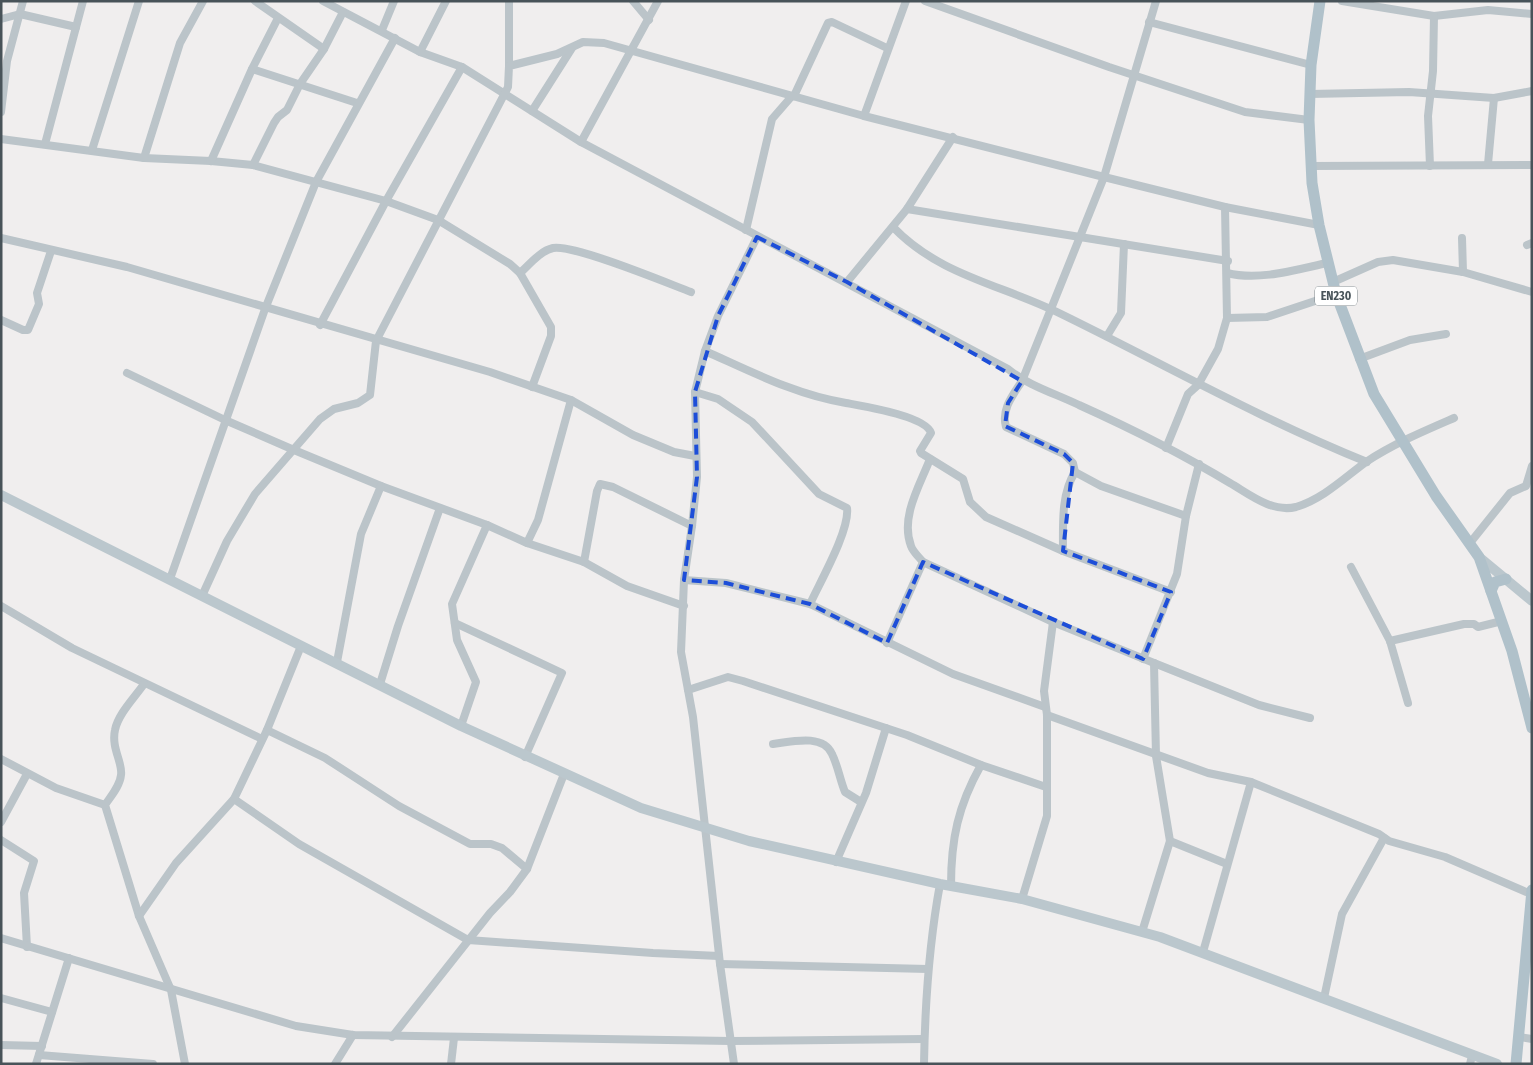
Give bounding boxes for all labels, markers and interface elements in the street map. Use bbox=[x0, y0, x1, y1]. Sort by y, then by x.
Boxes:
road number: EN230 bbox=[1315, 286, 1357, 306]

